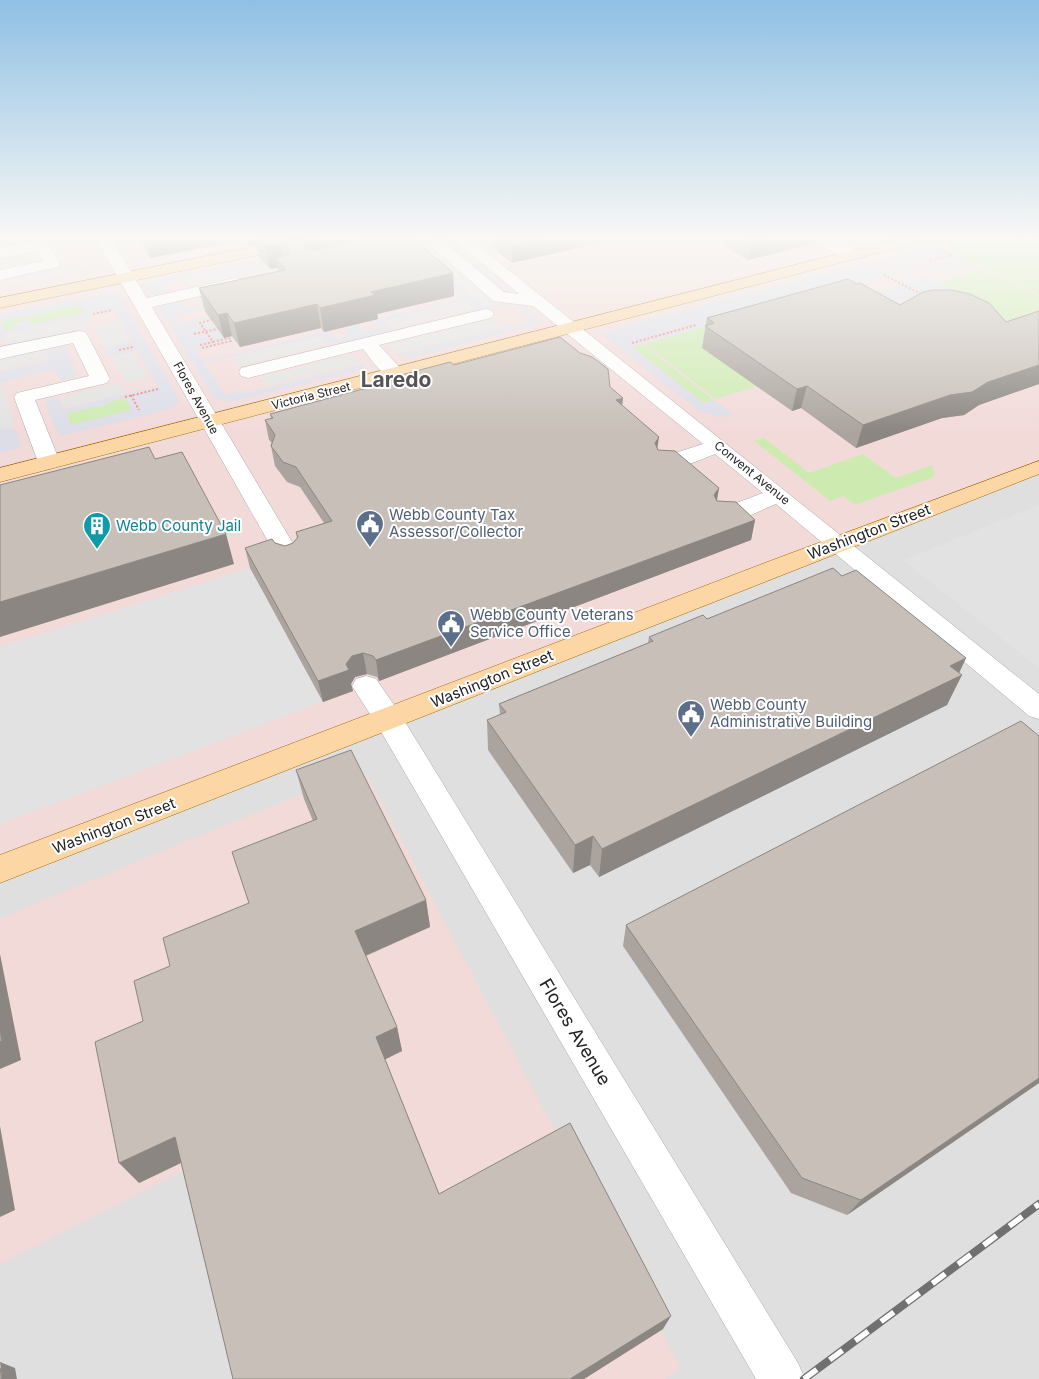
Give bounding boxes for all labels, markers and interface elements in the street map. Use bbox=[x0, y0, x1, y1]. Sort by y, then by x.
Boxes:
street label: Flores Avenue bbox=[170, 359, 222, 437]
district label: Laredo bbox=[361, 367, 431, 392]
street label: Victoria Street bbox=[270, 378, 352, 413]
street label: Convent Avenue bbox=[711, 438, 793, 508]
street label: Washington Street bbox=[805, 499, 933, 564]
place label: Webb County Tax Assessor/Collector bbox=[389, 505, 524, 541]
public building icon: Webb County Tax Assessor/Collector bbox=[355, 509, 385, 548]
building icon: Webb County Jail bbox=[82, 511, 112, 550]
place label: Webb County Jail bbox=[116, 516, 241, 535]
place label: Webb County Veterans Service Office bbox=[470, 605, 634, 641]
public building icon: Webb County Veterans Service Office bbox=[436, 609, 466, 648]
street label: Washington Street bbox=[428, 645, 556, 712]
place label: Webb County Administrative Building bbox=[710, 695, 872, 731]
public building icon: Webb County Administrative Building bbox=[676, 699, 706, 738]
street label: Washington Street bbox=[50, 793, 178, 858]
street label: Flores Avenue bbox=[535, 975, 615, 1089]

